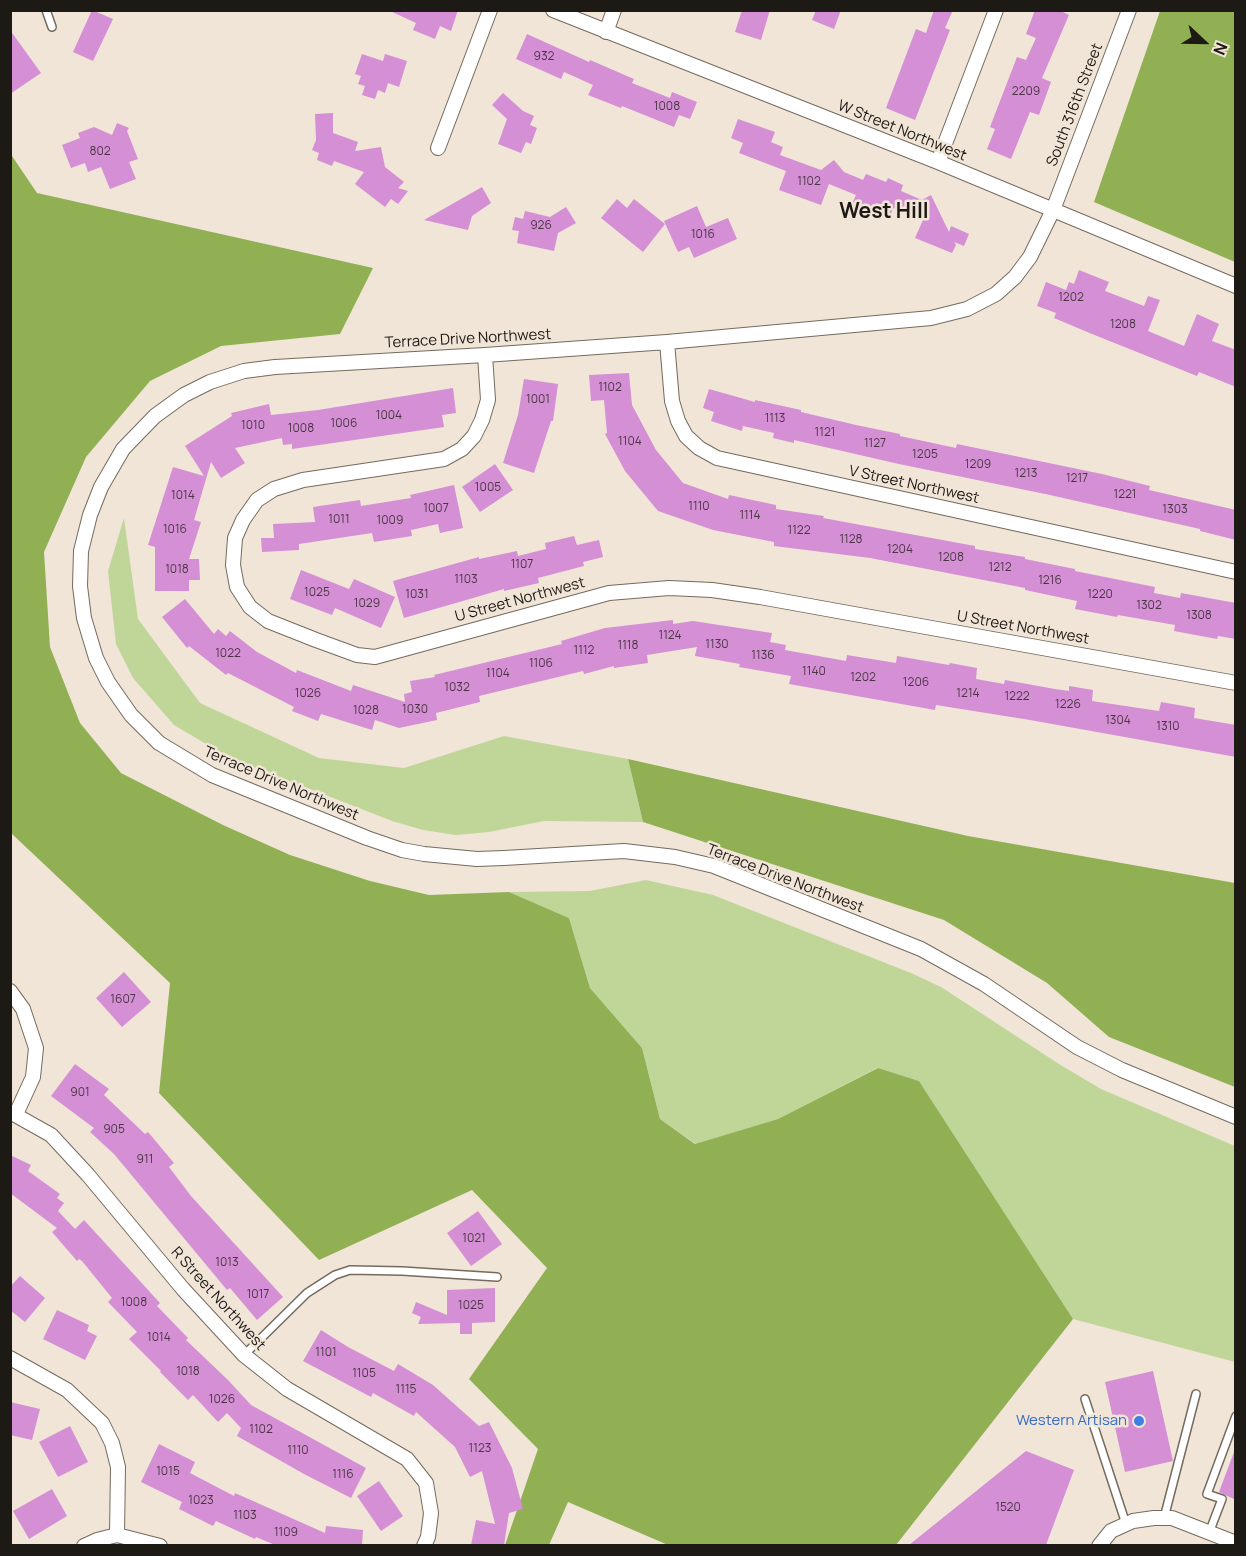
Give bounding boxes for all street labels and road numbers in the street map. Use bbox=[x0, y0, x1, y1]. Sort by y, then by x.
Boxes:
street label: South 316th Street bbox=[1043, 41, 1107, 169]
street label: W Street Northwest bbox=[835, 97, 969, 165]
street label: Terrace Drive Northwest bbox=[384, 326, 552, 352]
street label: V Street Northwest bbox=[847, 462, 981, 508]
street label: U Street Northwest bbox=[453, 574, 587, 626]
street label: U Street Northwest bbox=[955, 608, 1091, 648]
street label: Terrace Drive Northwest bbox=[201, 743, 361, 825]
street label: Terrace Drive Northwest bbox=[704, 841, 866, 917]
street label: R Street Northwest bbox=[167, 1244, 269, 1354]

